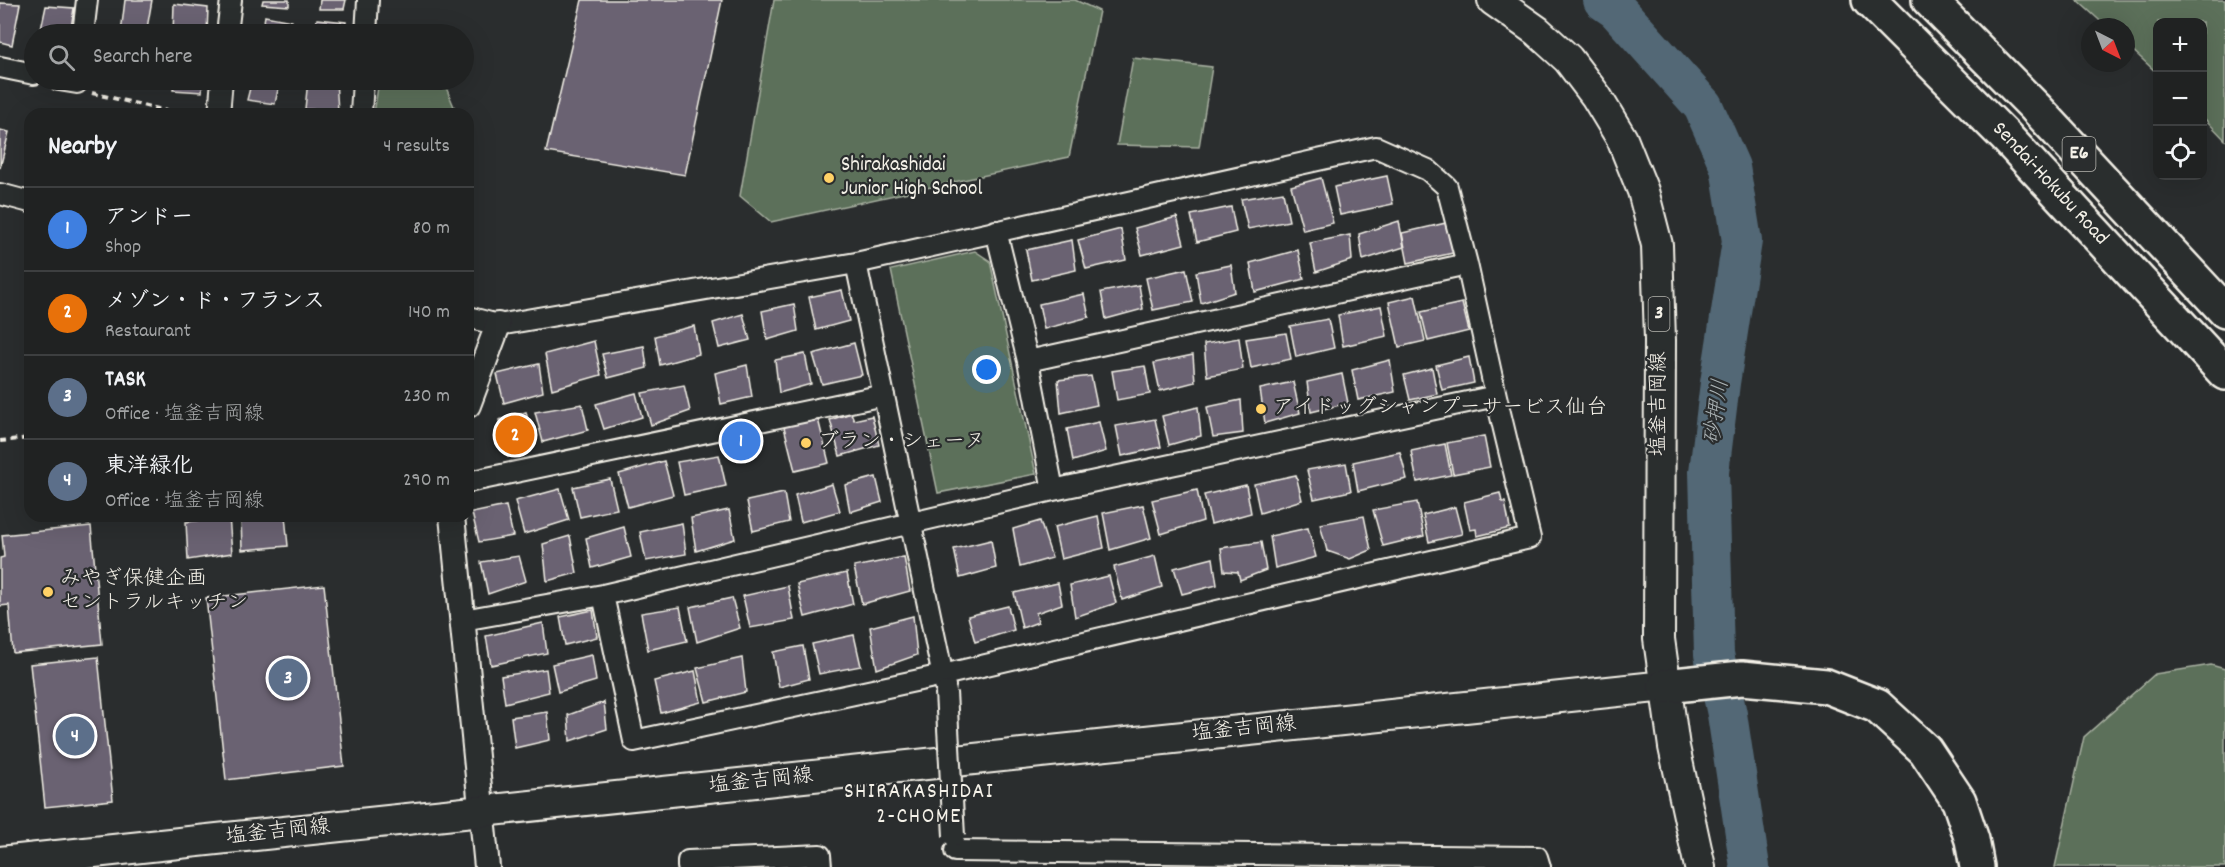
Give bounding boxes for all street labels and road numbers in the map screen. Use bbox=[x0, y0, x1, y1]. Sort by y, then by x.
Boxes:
street label: Sendai-Hokubu Road bbox=[1985, 116, 2115, 253]
road number: E6 bbox=[2062, 137, 2096, 171]
road number: 3 bbox=[1648, 297, 1670, 331]
street label: 塩釜吉岡線 bbox=[1645, 352, 1675, 457]
street label: 塩釜吉岡線 bbox=[1190, 710, 1298, 750]
street label: 塩釜吉岡線 bbox=[707, 762, 815, 802]
street label: 塩釜吉岡線 bbox=[224, 813, 332, 853]

